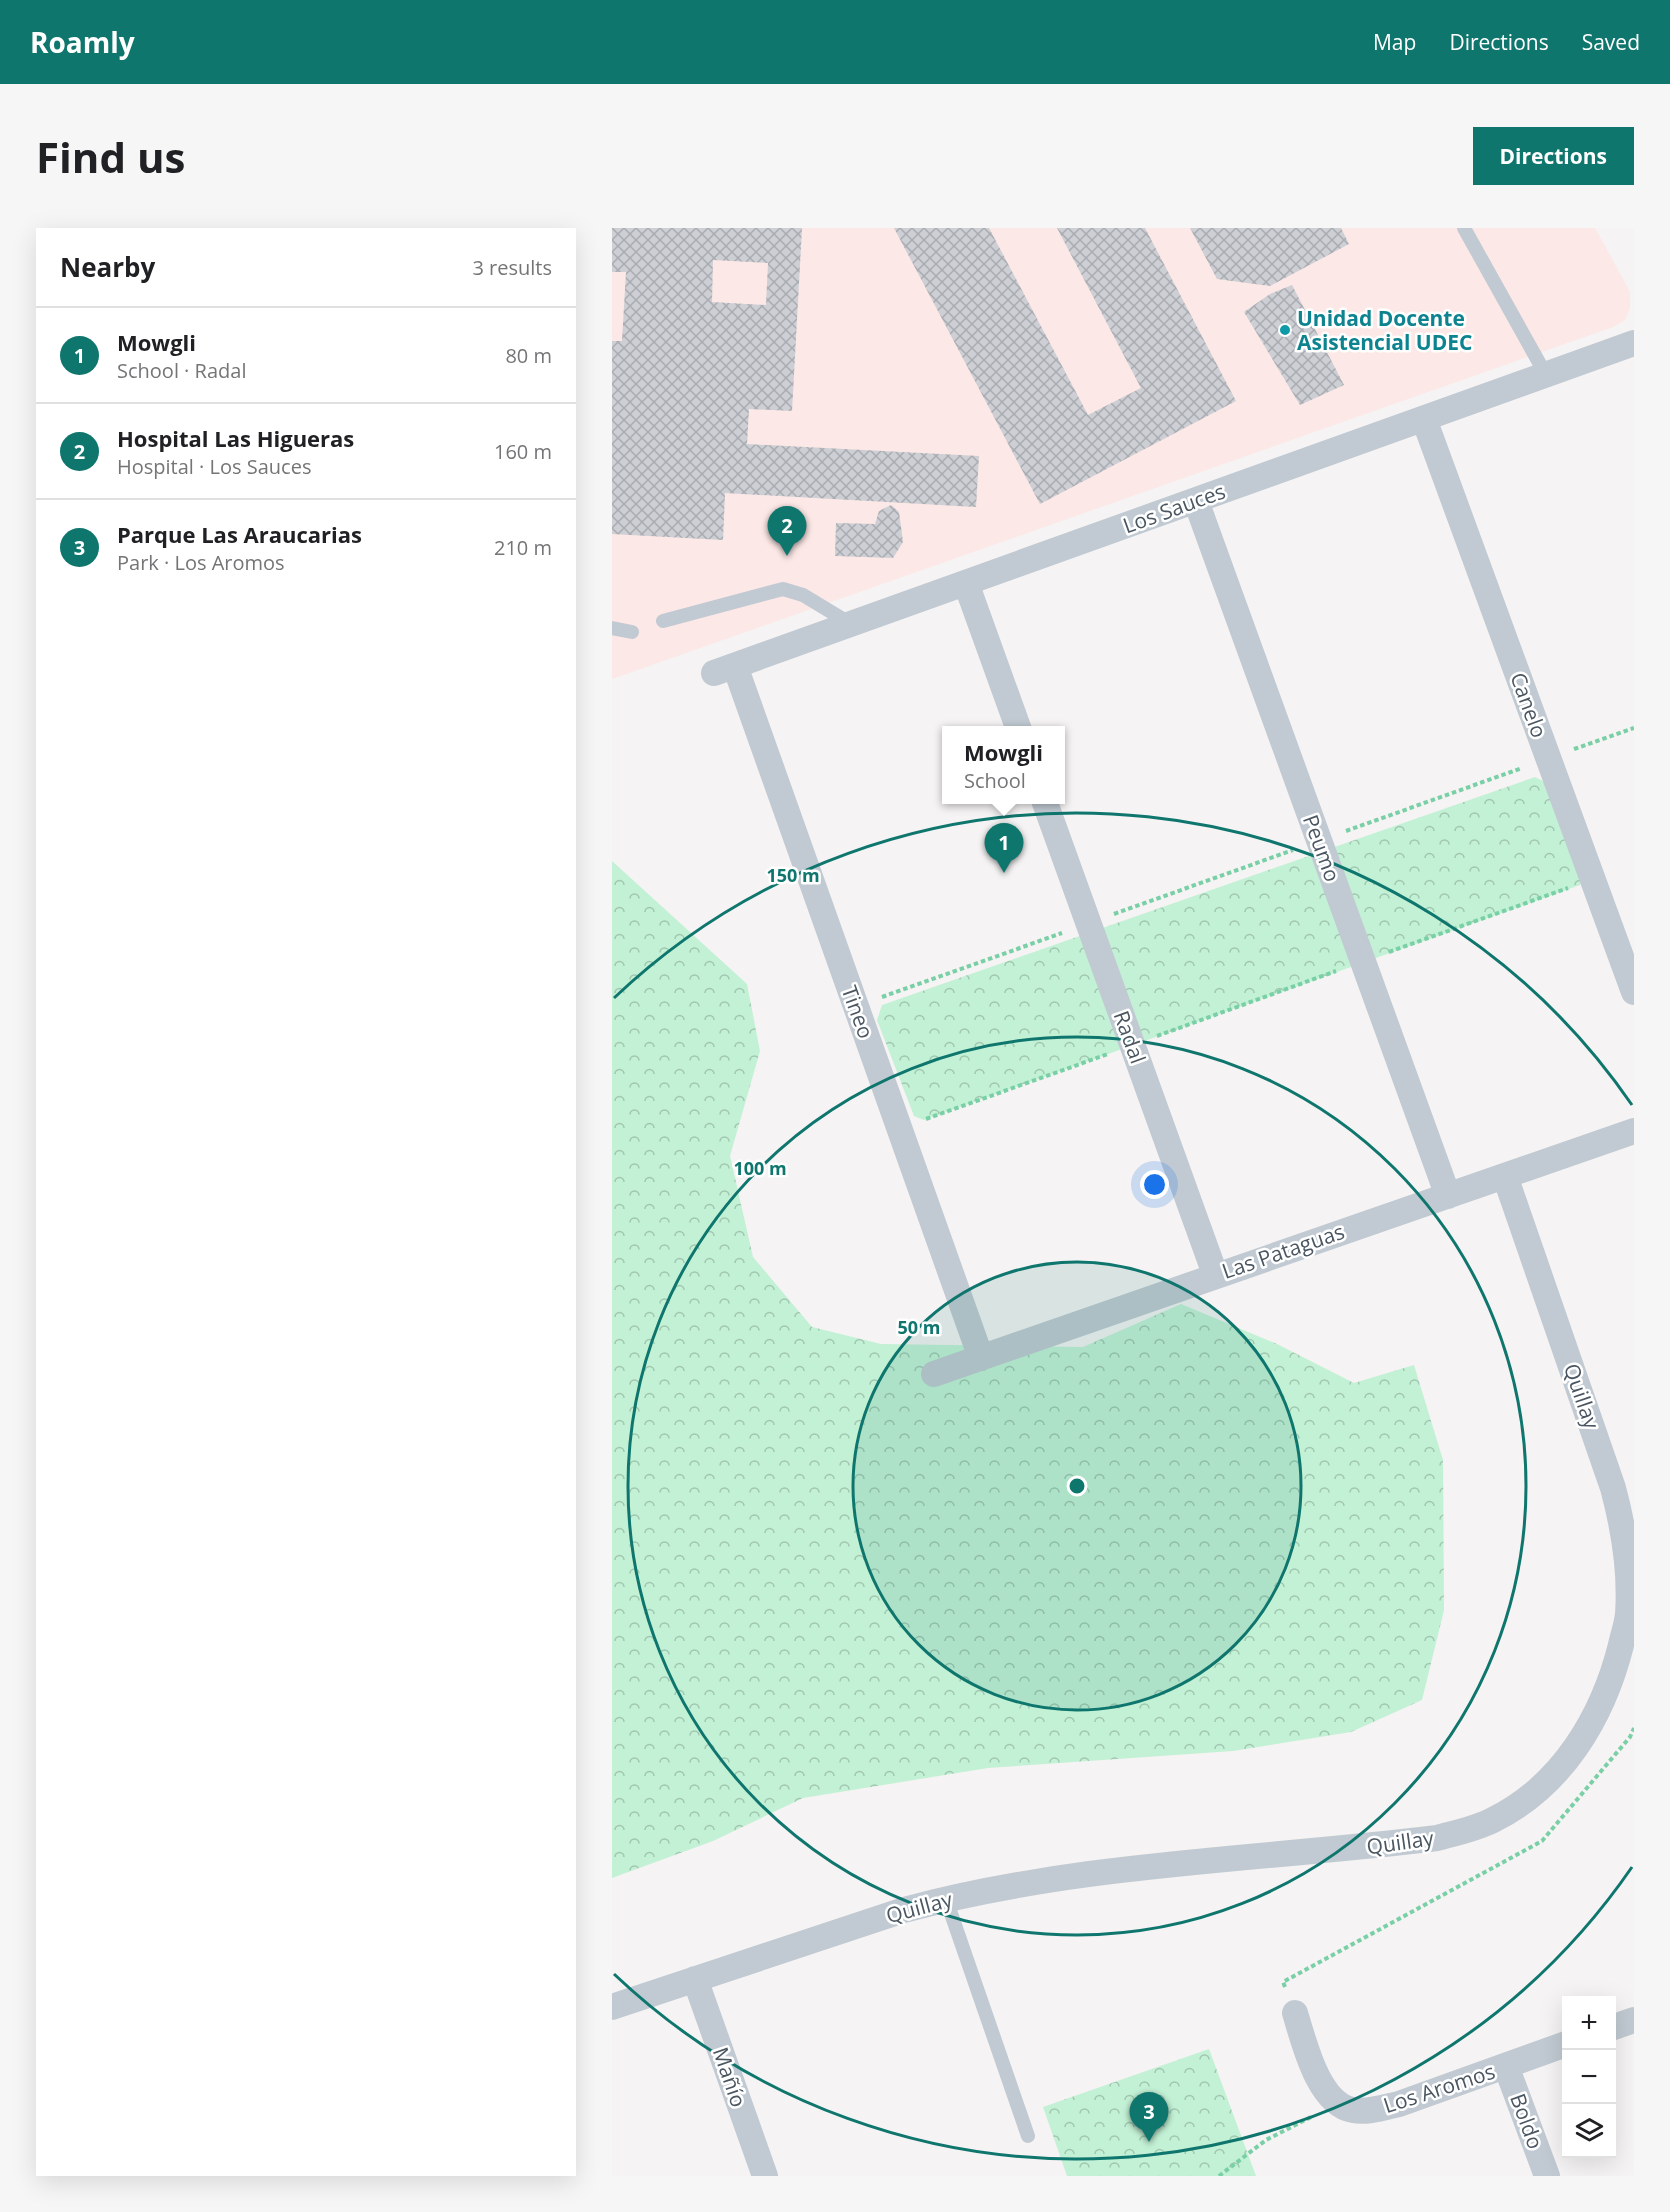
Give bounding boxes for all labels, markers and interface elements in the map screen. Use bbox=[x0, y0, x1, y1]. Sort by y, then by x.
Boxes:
text: Roamly bbox=[30, 23, 135, 61]
text: Map bbox=[1373, 28, 1416, 56]
text: Directions bbox=[1449, 28, 1549, 56]
text: Saved bbox=[1582, 28, 1640, 56]
button: Directions bbox=[1473, 127, 1634, 185]
text: Find us bbox=[36, 128, 185, 185]
text: Nearby bbox=[60, 249, 155, 285]
text: 3 results bbox=[472, 254, 552, 281]
place label: Unidad Docente Asistencial UDEC bbox=[1297, 304, 1472, 356]
marker: Unidad Docente Asistencial UDEC bbox=[1278, 323, 1292, 337]
text: Mowgli bbox=[117, 327, 196, 357]
text: 1 bbox=[74, 342, 85, 369]
text: 80 m bbox=[505, 342, 552, 369]
text: School · Radal bbox=[117, 357, 246, 384]
text: Hospital Las Higueras bbox=[117, 423, 354, 453]
text: 2 bbox=[74, 438, 85, 465]
text: 160 m bbox=[494, 438, 552, 465]
text: Hospital · Los Sauces bbox=[117, 453, 311, 480]
street label: Los Sauces bbox=[1119, 477, 1229, 539]
pin: 2 bbox=[768, 506, 807, 556]
text: Parque Las Araucarias bbox=[117, 519, 362, 549]
text: 3 bbox=[74, 534, 85, 561]
text: 210 m bbox=[494, 534, 552, 561]
text: Park · Los Aromos bbox=[117, 549, 285, 576]
street label: Canelo bbox=[1504, 668, 1554, 742]
popup bbox=[942, 726, 1065, 804]
text: Mowgli bbox=[964, 737, 1043, 767]
text: School bbox=[964, 767, 1026, 794]
street label: Peumo bbox=[1297, 811, 1347, 885]
pin: 1 bbox=[984, 824, 1024, 873]
text: 150 m bbox=[766, 863, 820, 887]
street label: Tineo bbox=[836, 982, 880, 1042]
street label: Radal bbox=[1108, 1007, 1152, 1067]
text: 100 m bbox=[733, 1156, 787, 1180]
your location bbox=[1140, 1170, 1169, 1199]
street label: Las Pataguas bbox=[1218, 1217, 1348, 1285]
text: 50 m bbox=[898, 1315, 940, 1339]
street label: Quillay bbox=[1558, 1360, 1606, 1433]
centre of rings bbox=[1067, 1476, 1087, 1496]
street label: Quillay bbox=[1365, 1823, 1436, 1861]
street label: Quillay bbox=[883, 1885, 956, 1929]
map controls bbox=[1562, 1996, 1616, 2158]
button: + bbox=[1562, 1996, 1616, 2050]
street label: Mañío bbox=[707, 2043, 753, 2111]
button: − bbox=[1562, 2050, 1616, 2104]
street label: Los Aromos bbox=[1380, 2057, 1498, 2119]
street label: Boldo bbox=[1504, 2089, 1550, 2153]
pin: 3 bbox=[1130, 2092, 1168, 2142]
button: layers bbox=[1562, 2104, 1616, 2158]

